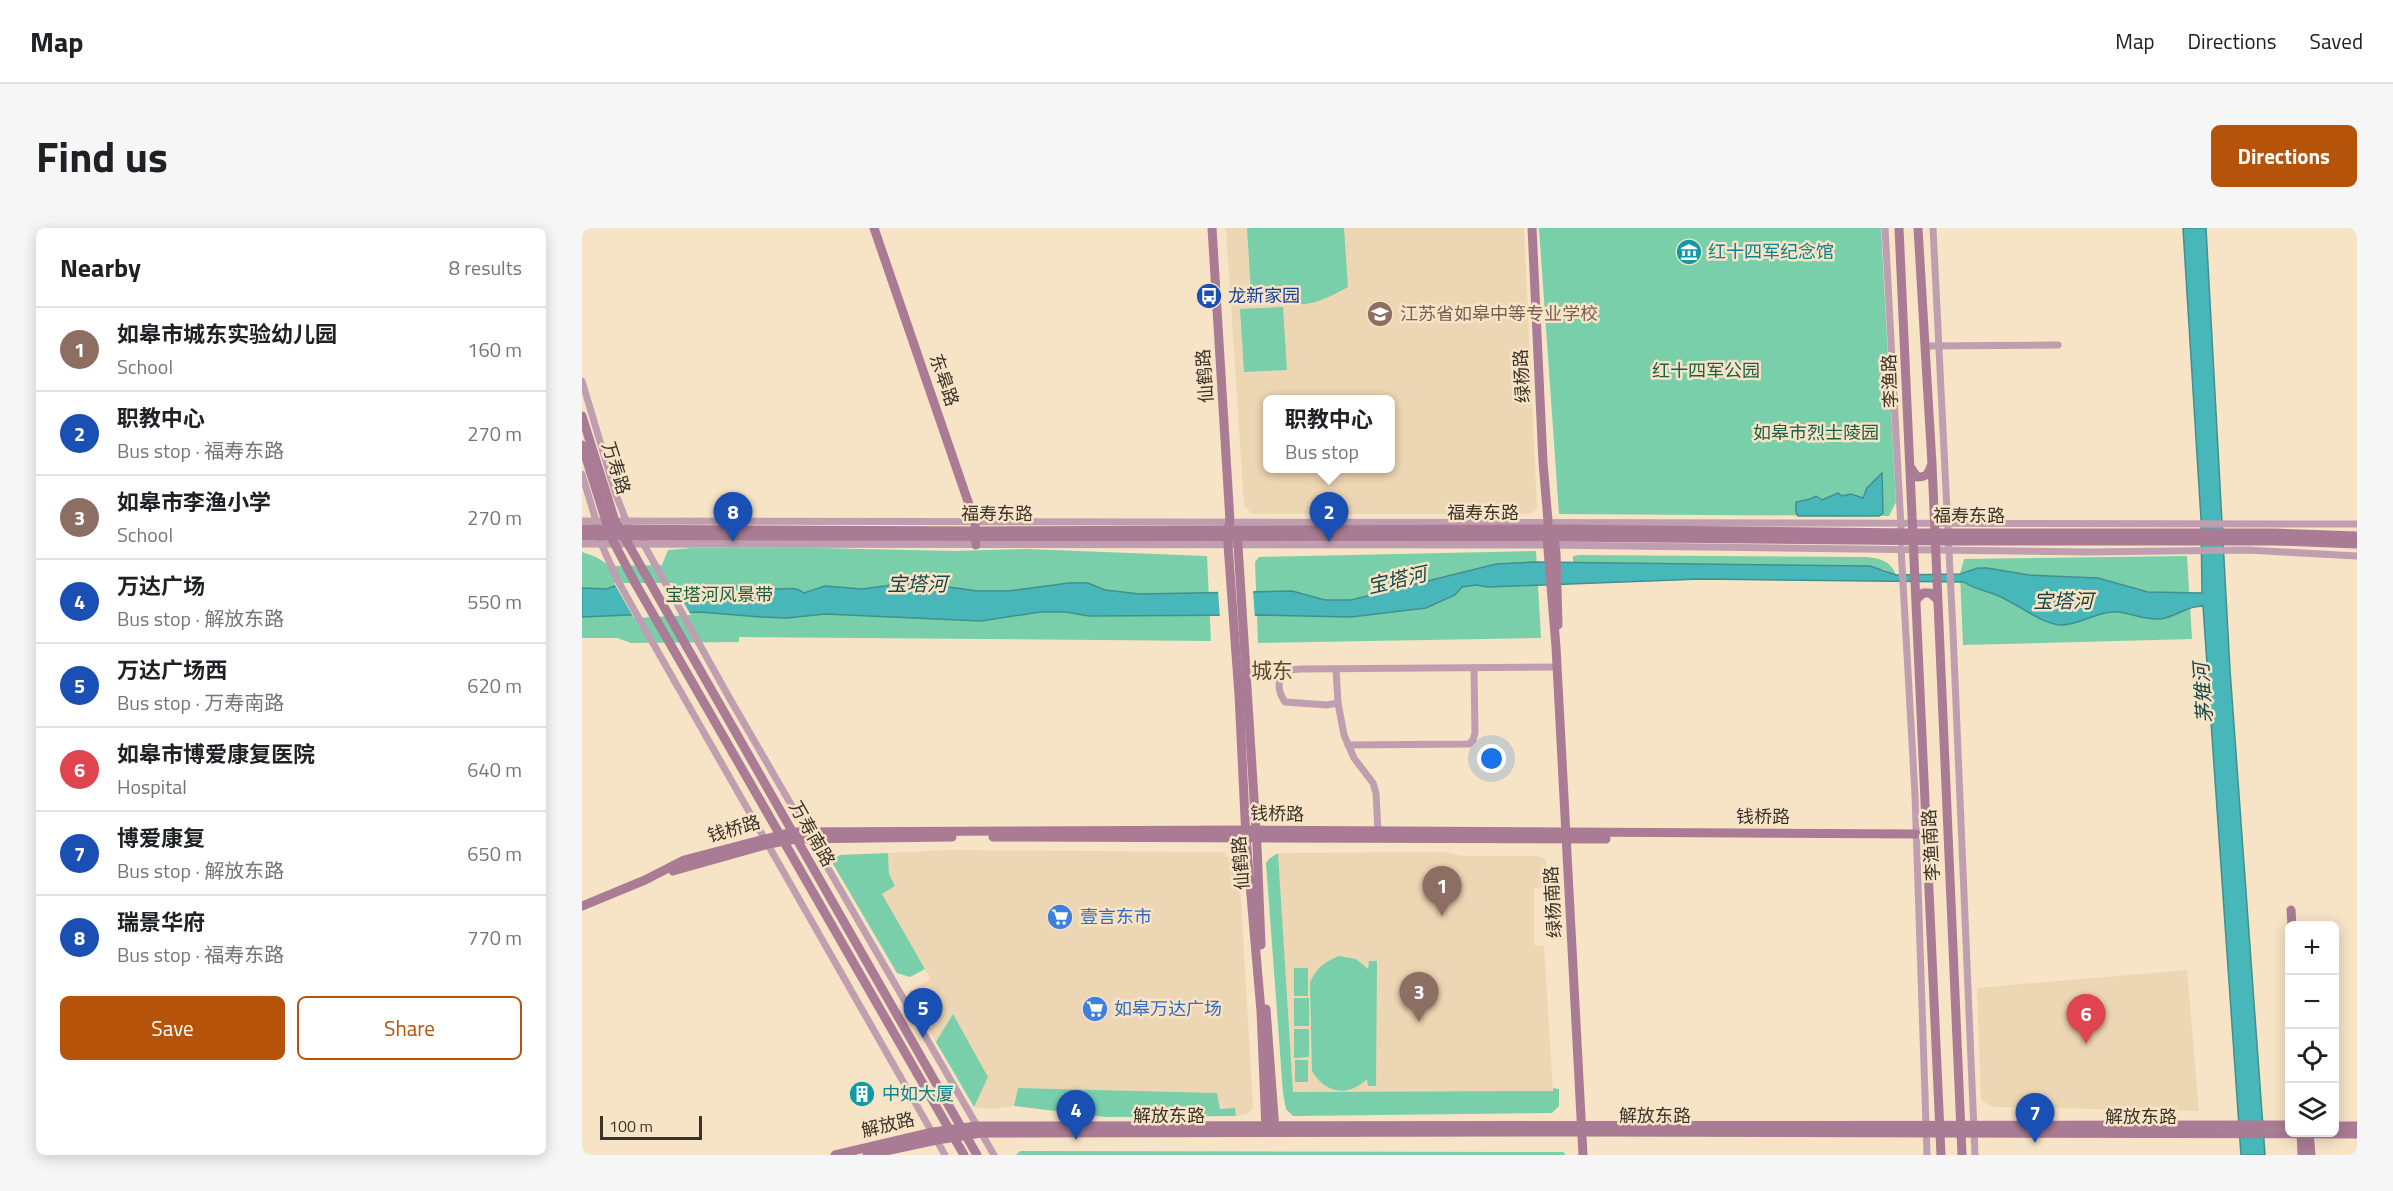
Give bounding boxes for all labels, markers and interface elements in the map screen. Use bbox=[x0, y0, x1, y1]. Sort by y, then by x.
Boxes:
text: Map bbox=[30, 20, 84, 63]
text: Map bbox=[2115, 25, 2155, 57]
text: Directions bbox=[2188, 25, 2277, 57]
text: Saved bbox=[2310, 25, 2363, 57]
text: Find us bbox=[36, 124, 168, 188]
button: Directions bbox=[2211, 125, 2357, 187]
museum icon: 红十四军纪念馆 bbox=[1674, 237, 1704, 267]
place label: 红十四军纪念馆 bbox=[1708, 238, 1834, 265]
text: Nearby bbox=[60, 248, 141, 287]
text: 8 results bbox=[449, 252, 522, 283]
bus stop icon: 龙新家园 bbox=[1194, 281, 1224, 311]
place label: 龙新家园 bbox=[1228, 282, 1300, 309]
school or university icon: 江苏省如皋中等专业学校 bbox=[1365, 299, 1395, 329]
place label: 江苏省如皋中等专业学校 bbox=[1400, 300, 1598, 327]
text: 如皋市城东实验幼儿园 bbox=[117, 317, 337, 351]
text: 1 bbox=[74, 334, 85, 365]
text: 160 m bbox=[467, 334, 522, 365]
street label: 仙鹤路 bbox=[1189, 348, 1220, 404]
street label: 绿杨路 bbox=[1507, 348, 1536, 404]
street label: 东皋路 bbox=[923, 350, 966, 410]
text: School bbox=[117, 351, 173, 382]
street label: 李渔路 bbox=[1875, 354, 1904, 408]
park label: 红十四军公园 bbox=[1652, 357, 1760, 384]
popup bbox=[1263, 395, 1395, 473]
text: 职教中心 bbox=[117, 401, 205, 435]
text: 职教中心 bbox=[1285, 402, 1373, 436]
text: 2 bbox=[74, 418, 85, 449]
text: 270 m bbox=[467, 418, 522, 449]
park label: 如皋市烈士陵园 bbox=[1753, 419, 1879, 446]
text: Bus stop · 福寿东路 bbox=[117, 435, 284, 466]
text: Bus stop bbox=[1285, 436, 1359, 467]
street label: 万寿路 bbox=[595, 438, 638, 498]
text: 如皋市李渔小学 bbox=[117, 485, 271, 519]
pin: 8 bbox=[714, 492, 752, 542]
pin: 2 bbox=[1310, 492, 1348, 542]
street label: 福寿东路 bbox=[1447, 499, 1519, 526]
street label: 福寿东路 bbox=[961, 500, 1033, 527]
text: 3 bbox=[74, 502, 85, 533]
text: 270 m bbox=[467, 502, 522, 533]
street label: 福寿东路 bbox=[1933, 502, 2005, 529]
text: School bbox=[117, 519, 173, 550]
water label: 宝塔河 bbox=[1364, 557, 1434, 601]
water label: 宝塔河 bbox=[887, 568, 951, 599]
text: 万达广场 bbox=[117, 569, 205, 603]
park label: 宝塔河风景带 bbox=[665, 581, 773, 608]
water label: 宝塔河 bbox=[2033, 585, 2097, 616]
text: 4 bbox=[74, 586, 85, 617]
text: 550 m bbox=[467, 586, 522, 617]
text: Bus stop · 解放东路 bbox=[117, 603, 284, 634]
text: 万达广场西 bbox=[117, 653, 227, 687]
district label: 城东 bbox=[1251, 654, 1293, 686]
water label: 茅雉河 bbox=[2185, 658, 2220, 724]
text: 5 bbox=[74, 670, 85, 701]
text: 620 m bbox=[467, 670, 522, 701]
text: Bus stop · 万寿南路 bbox=[117, 687, 284, 718]
text: 如皋市博爱康复医院 bbox=[117, 737, 315, 771]
your location bbox=[1477, 744, 1506, 773]
text: 6 bbox=[74, 754, 85, 785]
text: 640 m bbox=[467, 754, 522, 785]
text: Hospital bbox=[117, 771, 187, 802]
street label: 万寿南路 bbox=[783, 796, 842, 872]
street label: 钱桥路 bbox=[1250, 800, 1304, 827]
street label: 钱桥路 bbox=[1736, 803, 1790, 830]
street label: 钱桥路 bbox=[704, 808, 764, 849]
street label: 李渔南路 bbox=[1915, 808, 1946, 882]
text: 博爱康复 bbox=[117, 821, 205, 855]
street label: 仙鹤路 bbox=[1225, 835, 1256, 891]
text: 7 bbox=[74, 838, 85, 869]
text: 650 m bbox=[467, 838, 522, 869]
text: Bus stop · 解放东路 bbox=[117, 855, 284, 886]
street label: 绿杨南路 bbox=[1537, 865, 1568, 939]
pin: 1 bbox=[1422, 866, 1462, 916]
supermarket icon: 壹言东市 bbox=[1045, 902, 1075, 932]
place label: 壹言东市 bbox=[1080, 903, 1152, 930]
text: 瑞景华府 bbox=[117, 905, 205, 939]
map controls bbox=[2285, 921, 2339, 1137]
button: + bbox=[2285, 921, 2339, 975]
text: 8 bbox=[74, 922, 85, 953]
text: 770 m bbox=[467, 922, 522, 953]
text: Bus stop · 福寿东路 bbox=[117, 939, 284, 970]
pin: 3 bbox=[1400, 972, 1438, 1022]
button: − bbox=[2285, 975, 2339, 1029]
pin: 5 bbox=[904, 988, 942, 1038]
supermarket icon: 如皋万达广场 bbox=[1080, 994, 1110, 1024]
pin: 6 bbox=[2066, 994, 2106, 1044]
place label: 如皋万达广场 bbox=[1114, 995, 1222, 1022]
button: Save bbox=[60, 996, 285, 1060]
button: Share bbox=[297, 996, 522, 1060]
button: locate bbox=[2285, 1029, 2339, 1083]
building icon: 中如大厦 bbox=[847, 1079, 877, 1109]
place label: 中如大厦 bbox=[882, 1080, 954, 1107]
button: layers bbox=[2285, 1083, 2339, 1137]
pin: 4 bbox=[1056, 1090, 1096, 1140]
pin: 7 bbox=[2016, 1094, 2054, 1143]
street label: 解放东路 bbox=[1133, 1102, 1205, 1129]
street label: 解放东路 bbox=[1619, 1102, 1691, 1129]
street label: 解放东路 bbox=[2105, 1103, 2177, 1130]
street label: 解放路 bbox=[859, 1105, 917, 1144]
scale bar bbox=[600, 1113, 702, 1140]
text: 100 m bbox=[609, 1114, 653, 1138]

